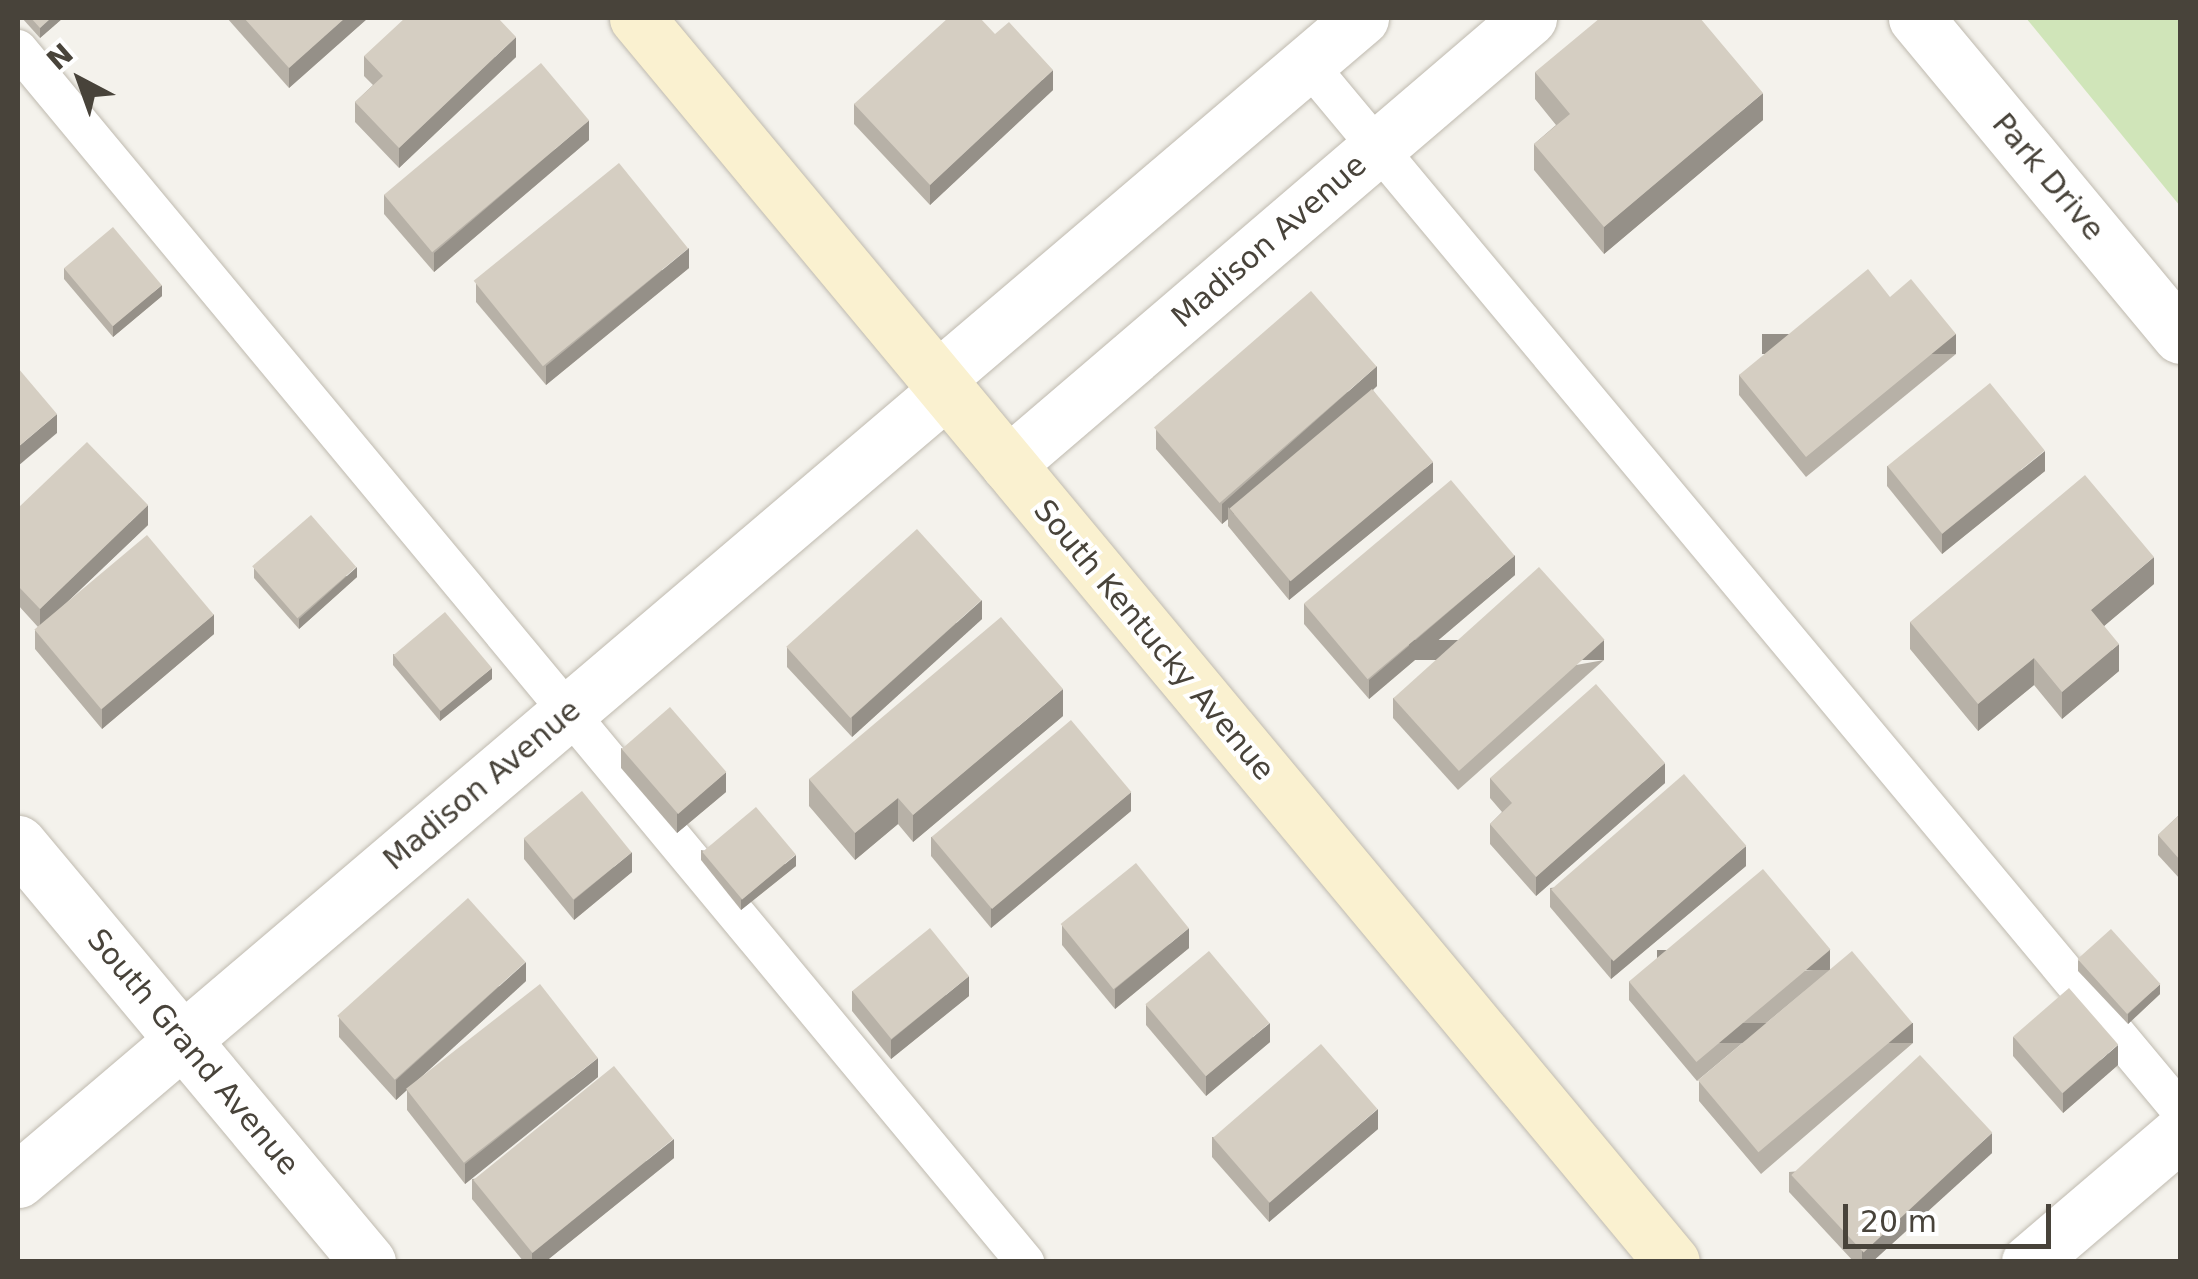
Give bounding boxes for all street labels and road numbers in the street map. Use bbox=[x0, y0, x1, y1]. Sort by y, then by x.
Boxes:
street label: Park Drive bbox=[1985, 106, 2111, 248]
street label: Madison Avenue bbox=[1164, 147, 1374, 335]
street label: South Kentucky Avenue bbox=[1026, 493, 1282, 787]
street label: Madison Avenue bbox=[376, 692, 588, 878]
street label: South Grand Avenue bbox=[80, 922, 306, 1182]

